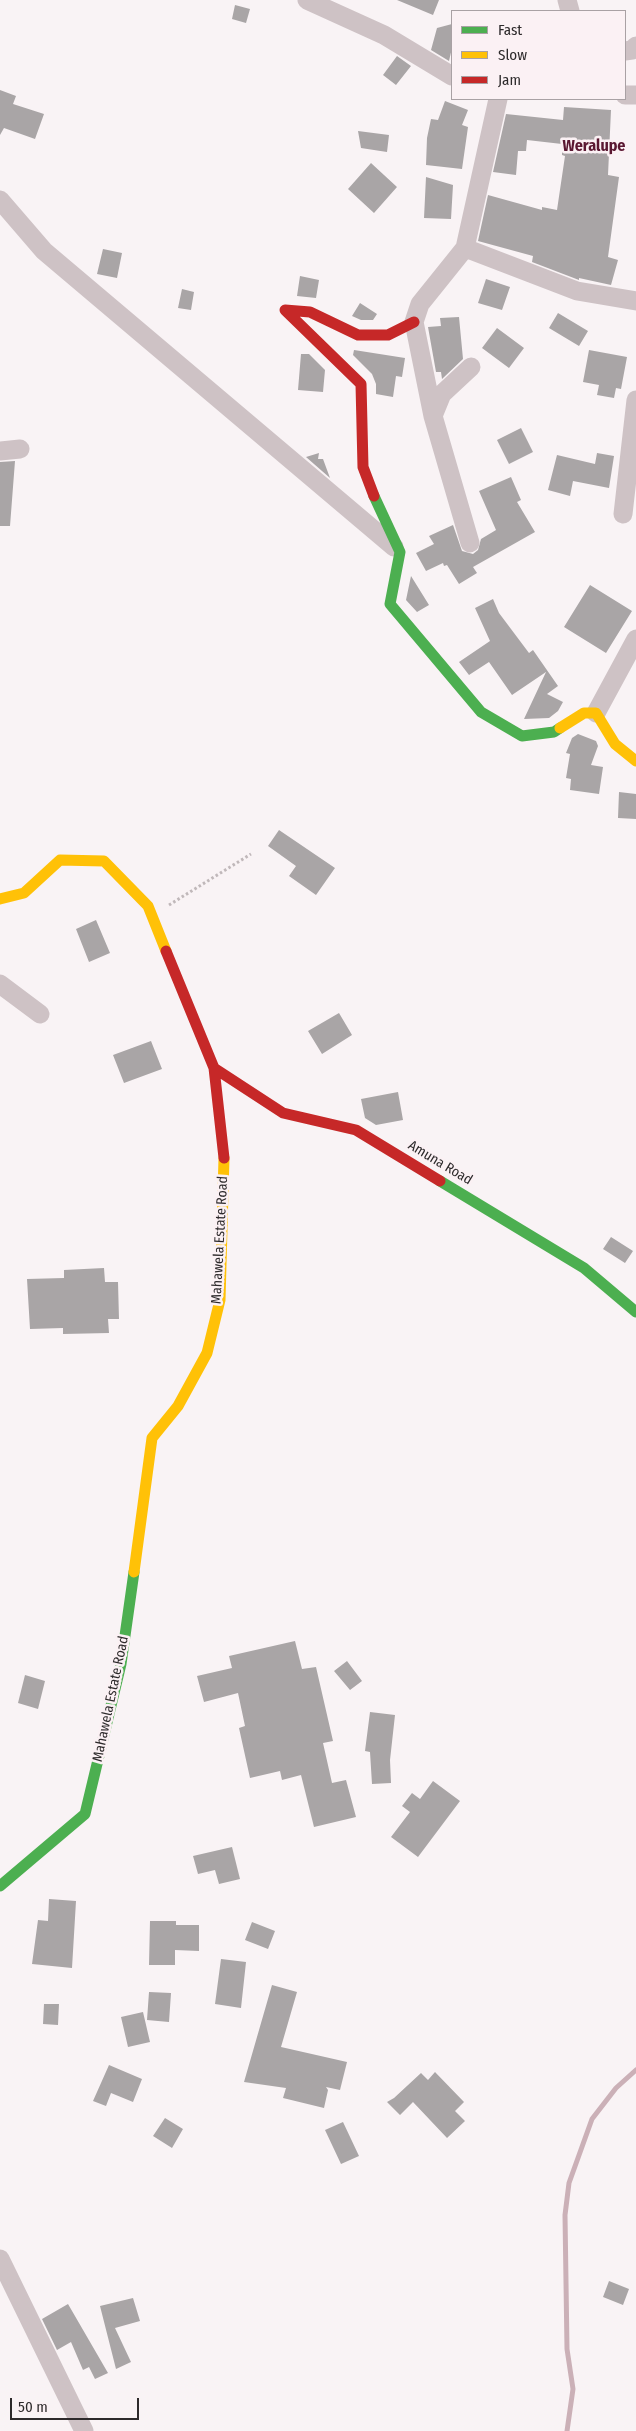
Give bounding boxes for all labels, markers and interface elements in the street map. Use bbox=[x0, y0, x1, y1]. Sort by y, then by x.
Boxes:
legend bbox=[451, 10, 626, 100]
text: Fast bbox=[498, 21, 522, 39]
text: Slow bbox=[498, 46, 527, 64]
text: Jam bbox=[498, 71, 521, 89]
district label: Weralupe bbox=[563, 137, 625, 157]
street label: Amuna Road bbox=[405, 1137, 475, 1189]
street label: Mahawela Estate Road bbox=[208, 1176, 232, 1304]
street label: Mahawela Estate Road bbox=[89, 1635, 133, 1763]
scale bar bbox=[12, 2388, 141, 2420]
text: 50 m bbox=[18, 2398, 48, 2416]

